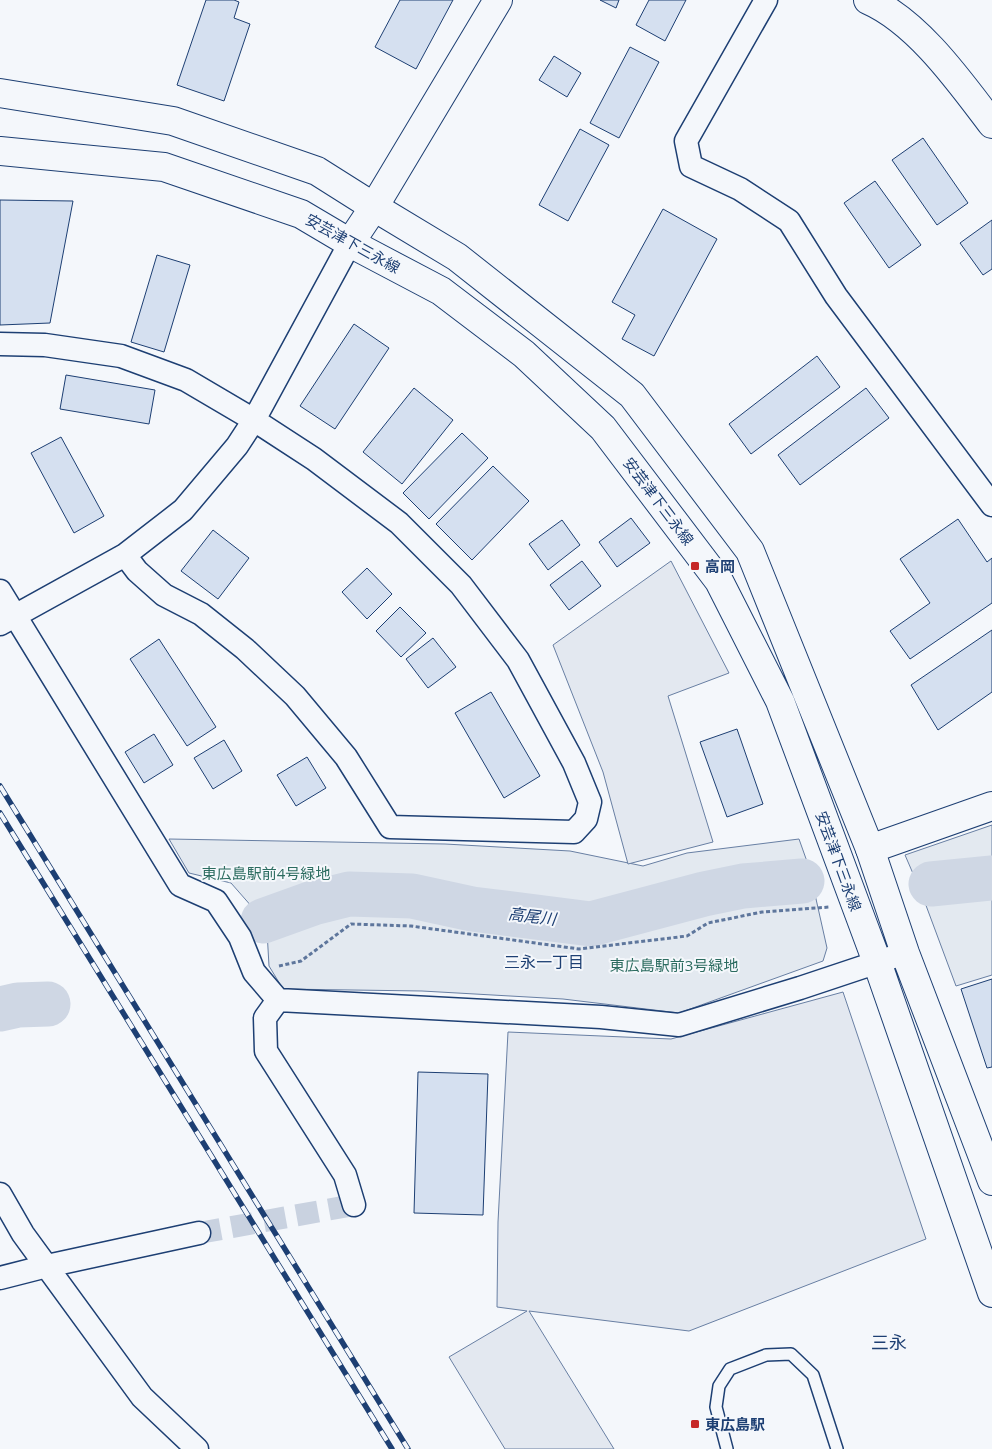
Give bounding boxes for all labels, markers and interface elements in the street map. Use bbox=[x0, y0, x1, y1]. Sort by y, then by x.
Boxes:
street label: 安芸津下三永線 bbox=[302, 209, 404, 277]
street label: 安芸津下三永線 bbox=[619, 453, 699, 549]
place label: 高岡 bbox=[705, 556, 735, 576]
marker: 高岡 bbox=[689, 560, 701, 572]
street label: 安芸津下三永線 bbox=[812, 808, 866, 914]
park label: 東広島駅前4号緑地 bbox=[202, 863, 330, 883]
water label: 高尾川 bbox=[507, 902, 559, 930]
district label: 三永一丁目 bbox=[504, 951, 584, 973]
park label: 東広島駅前3号緑地 bbox=[610, 955, 738, 975]
district label: 三永 bbox=[871, 1330, 907, 1354]
place label: 東広島駅 bbox=[705, 1414, 765, 1434]
marker: 東広島駅 bbox=[689, 1418, 701, 1430]

